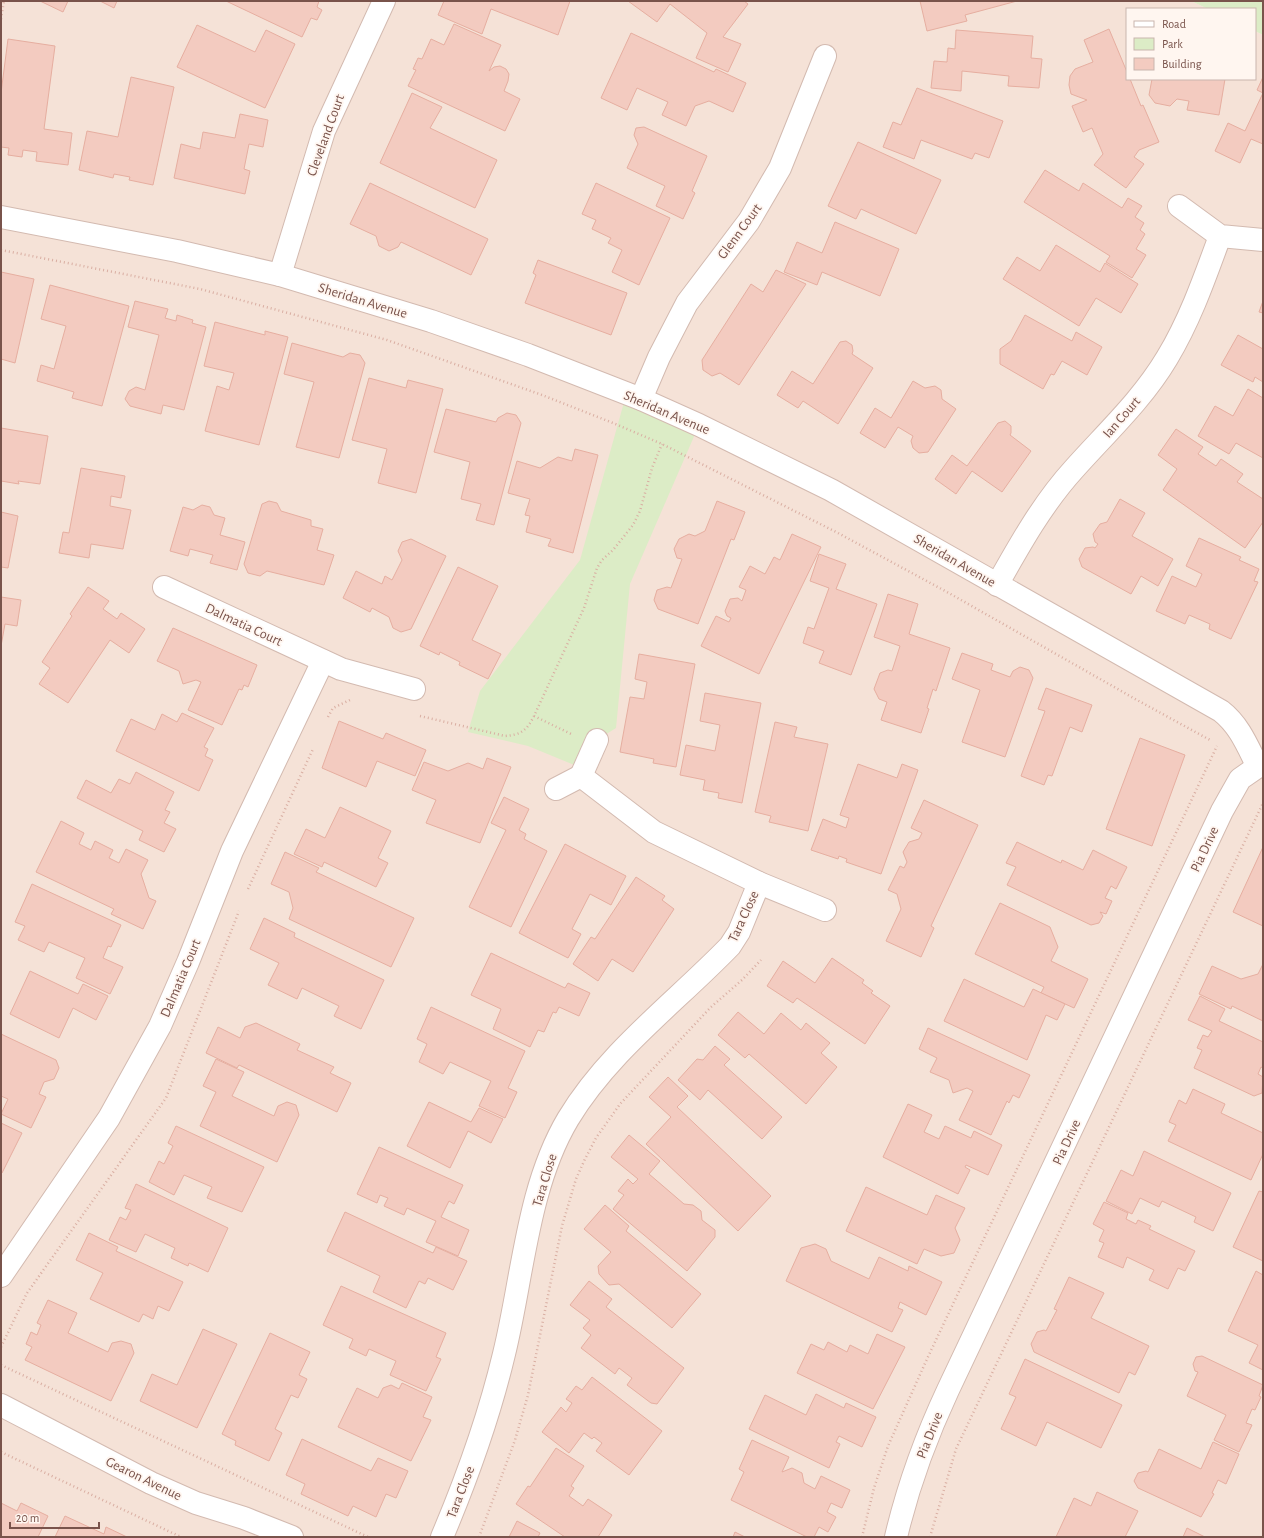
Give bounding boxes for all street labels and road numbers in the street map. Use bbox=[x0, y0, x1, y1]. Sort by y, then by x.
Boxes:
street label: Cleveland Court bbox=[305, 92, 347, 178]
street label: Glenn Court bbox=[715, 201, 765, 262]
street label: Sheridan Avenue bbox=[317, 281, 409, 321]
street label: Sheridan Avenue bbox=[622, 388, 712, 437]
street label: Ian Court bbox=[1100, 394, 1144, 441]
street label: Sheridan Avenue bbox=[911, 532, 998, 590]
street label: Dalmatia Court bbox=[203, 601, 285, 649]
street label: Pia Drive bbox=[1188, 824, 1222, 874]
street label: Tara Close bbox=[726, 889, 762, 944]
street label: Dalmatia Court bbox=[158, 937, 204, 1019]
street label: Pia Drive bbox=[1050, 1117, 1084, 1167]
street label: Tara Close bbox=[530, 1152, 560, 1208]
street label: Pia Drive bbox=[914, 1410, 946, 1461]
street label: Gearon Avenue bbox=[103, 1455, 184, 1503]
street label: Tara Close bbox=[445, 1464, 477, 1520]

